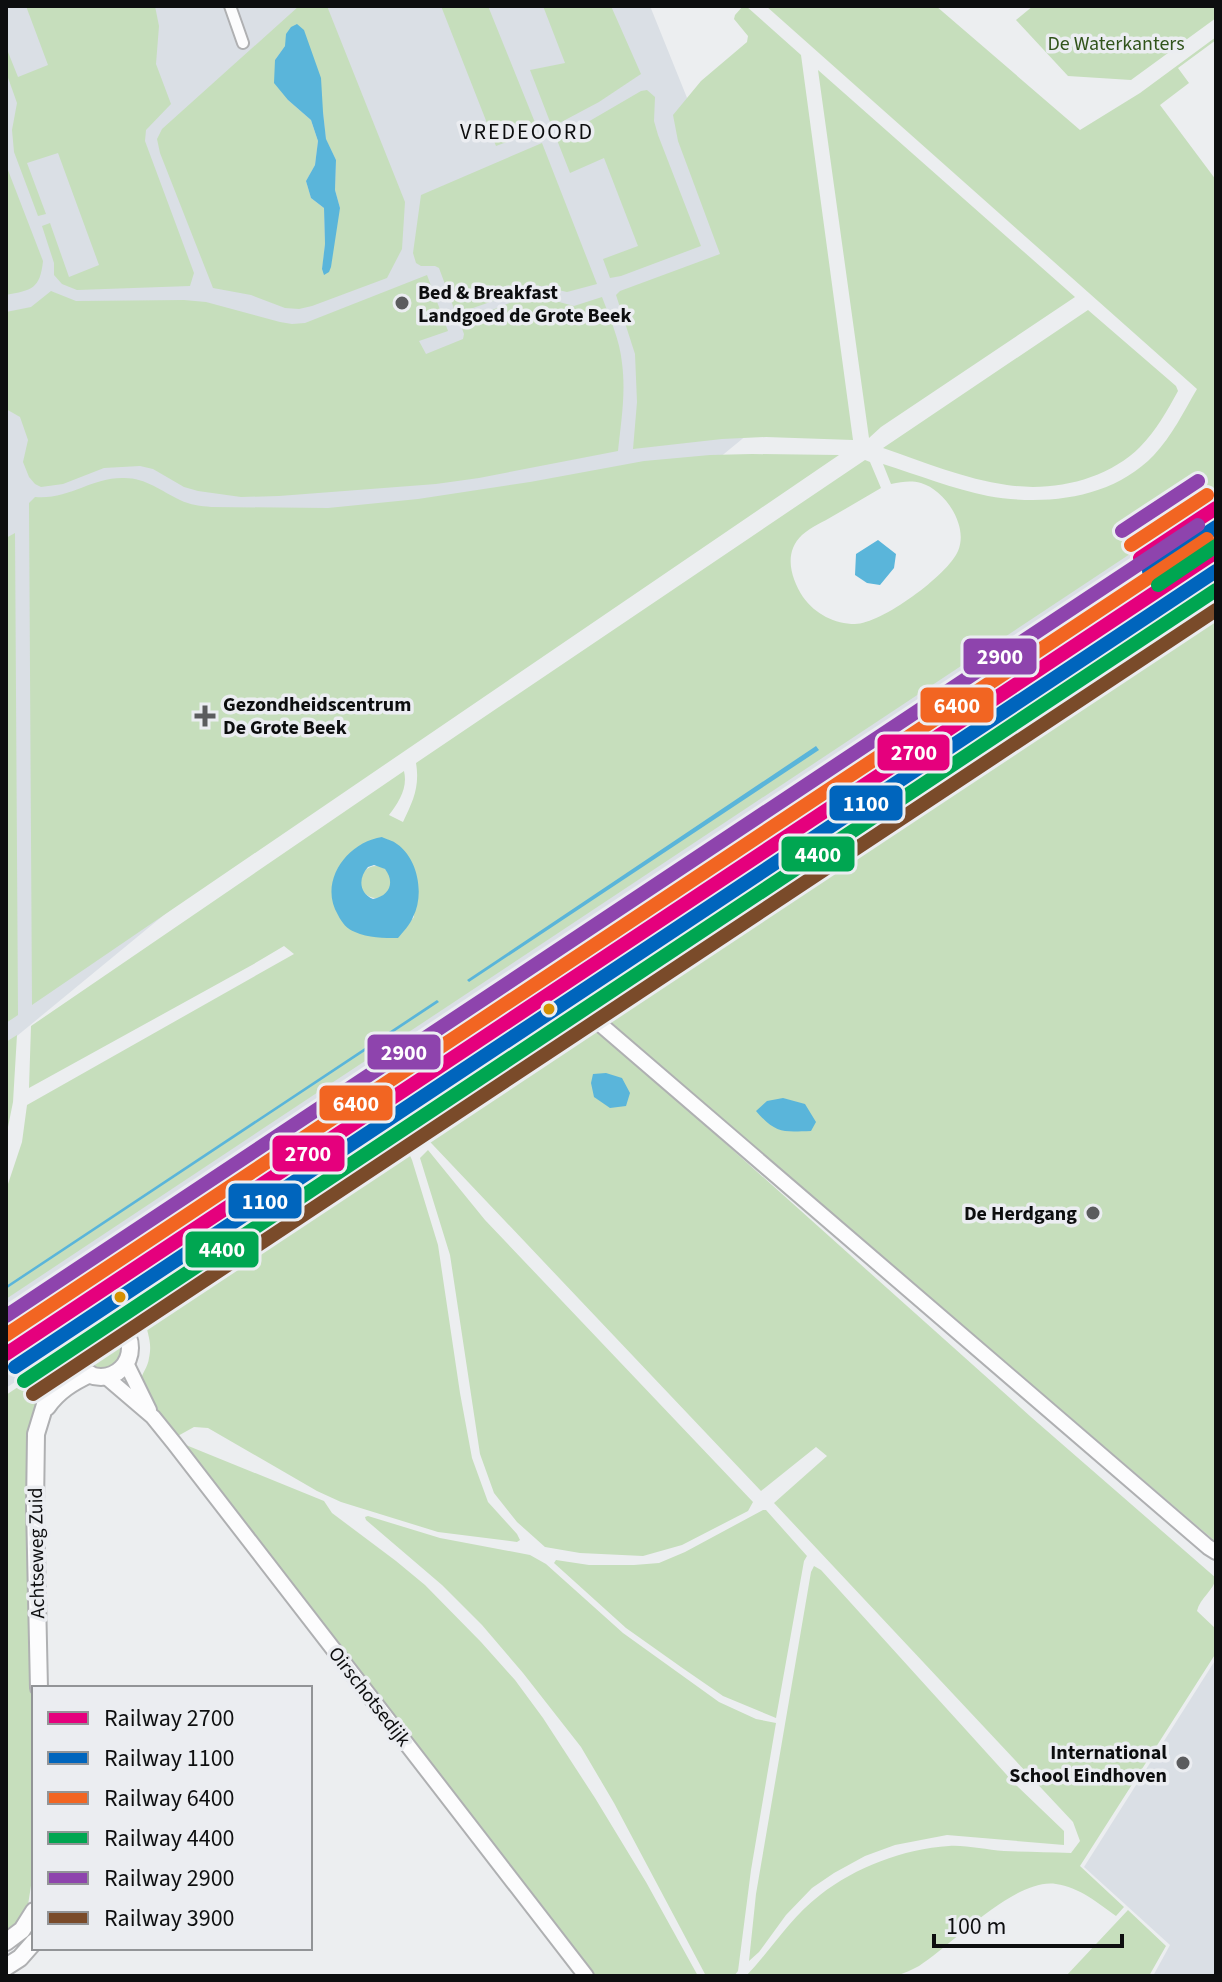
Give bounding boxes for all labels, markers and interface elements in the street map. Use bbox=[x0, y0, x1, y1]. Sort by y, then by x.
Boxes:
park label: De Waterkanters bbox=[1047, 30, 1185, 58]
district label: VREDEOORD bbox=[460, 116, 594, 148]
place label: Bed & Breakfast Landgoed de Grote Beek bbox=[418, 279, 631, 330]
marker: Bed & Breakfast Landgoed de Grote Beek bbox=[393, 294, 411, 312]
line badge: 2900 bbox=[962, 637, 1038, 676]
text: 2900 bbox=[977, 641, 1023, 673]
line badge: 6400 bbox=[919, 686, 995, 724]
text: 6400 bbox=[934, 690, 980, 722]
place label: Gezondheidscentrum De Grote Beek bbox=[223, 691, 411, 742]
marker: Gezondheidscentrum De Grote Beek bbox=[194, 705, 216, 727]
line badge: 2700 bbox=[876, 733, 951, 772]
text: 2700 bbox=[891, 737, 937, 769]
line badge: 1100 bbox=[828, 784, 904, 822]
text: 1100 bbox=[843, 788, 889, 820]
line badge: 4400 bbox=[780, 835, 856, 873]
text: 4400 bbox=[795, 839, 841, 871]
unlabelled marker bbox=[541, 1001, 557, 1017]
line badge: 2900 bbox=[366, 1033, 442, 1071]
text: 2900 bbox=[381, 1037, 427, 1069]
line badge: 6400 bbox=[318, 1084, 394, 1122]
text: 6400 bbox=[333, 1088, 379, 1120]
line badge: 2700 bbox=[271, 1134, 346, 1173]
text: 2700 bbox=[285, 1138, 331, 1170]
line badge: 1100 bbox=[227, 1182, 303, 1220]
text: 1100 bbox=[242, 1186, 288, 1218]
place label: De Herdgang bbox=[964, 1200, 1077, 1228]
marker: De Herdgang bbox=[1084, 1204, 1102, 1222]
line badge: 4400 bbox=[184, 1230, 260, 1269]
text: 4400 bbox=[199, 1234, 245, 1266]
unlabelled marker bbox=[112, 1289, 128, 1305]
street label: Achtseweg Zuid bbox=[22, 1487, 52, 1619]
street label: Oirschotsedijk bbox=[321, 1641, 417, 1752]
legend bbox=[32, 1686, 312, 1950]
text: Railway 2700 bbox=[104, 1701, 235, 1736]
place label: International School Eindhoven bbox=[1009, 1739, 1167, 1790]
text: Railway 1100 bbox=[104, 1741, 235, 1776]
marker: International School Eindhoven bbox=[1174, 1754, 1192, 1772]
text: Railway 6400 bbox=[104, 1781, 235, 1816]
text: Railway 4400 bbox=[104, 1821, 235, 1856]
text: Railway 2900 bbox=[104, 1861, 235, 1896]
scale bar bbox=[934, 1898, 1122, 1948]
text: Railway 3900 bbox=[104, 1901, 235, 1936]
text: 100 m bbox=[946, 1909, 1006, 1944]

